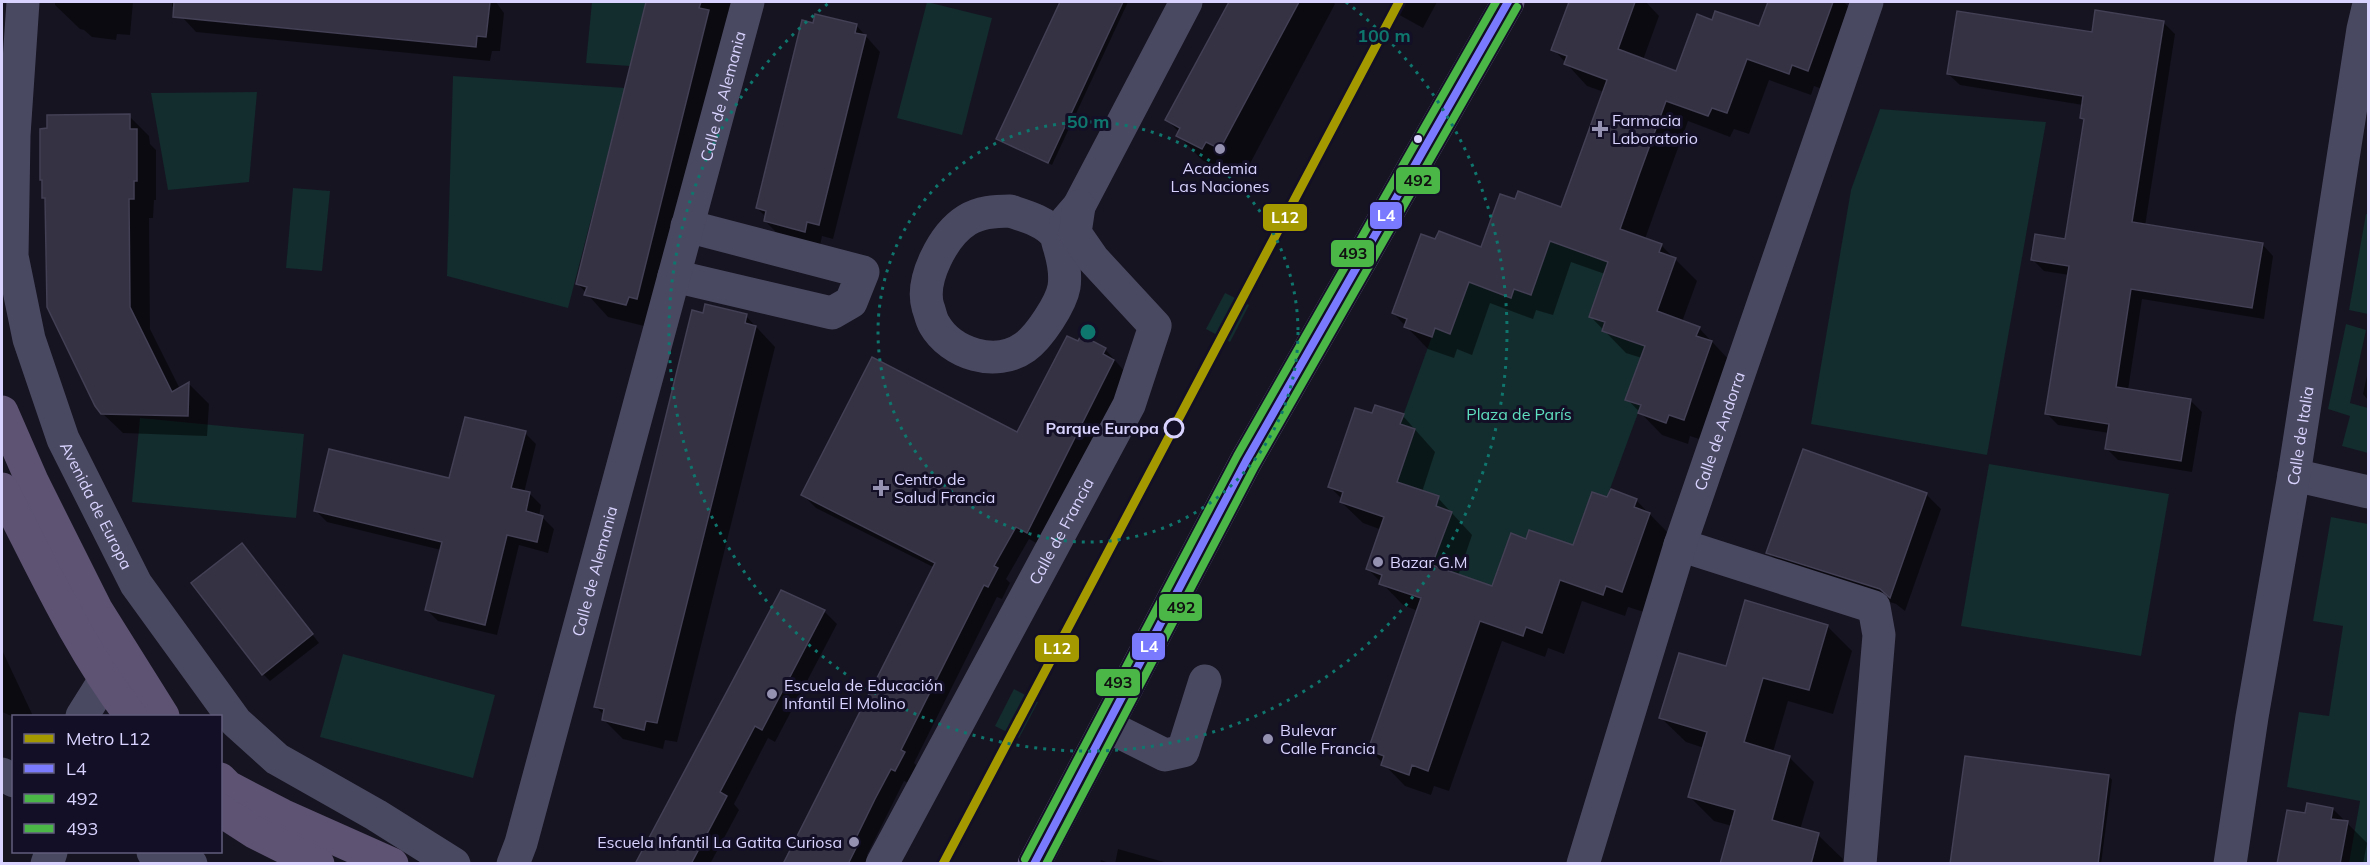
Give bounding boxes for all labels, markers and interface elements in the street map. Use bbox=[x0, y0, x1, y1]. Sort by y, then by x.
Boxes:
text: 100 m bbox=[1357, 24, 1411, 47]
street label: Calle de Alemania bbox=[695, 29, 750, 164]
text: 50 m bbox=[1067, 110, 1109, 133]
place label: Farmacia Laboratorio bbox=[1612, 110, 1698, 148]
marker: Farmacia Laboratorio bbox=[1593, 122, 1607, 136]
unlabelled marker bbox=[1412, 133, 1424, 145]
marker: Academia Las Naciones bbox=[1213, 142, 1227, 156]
place label: Academia Las Naciones bbox=[1171, 158, 1269, 196]
line badge: 492 bbox=[1395, 166, 1441, 195]
text: 492 bbox=[1404, 170, 1432, 190]
line badge: L4 bbox=[1369, 201, 1403, 230]
line badge: L12 bbox=[1262, 203, 1308, 232]
text: L4 bbox=[1377, 205, 1396, 225]
text: L12 bbox=[1271, 207, 1299, 227]
line badge: 493 bbox=[1330, 239, 1375, 268]
text: 493 bbox=[1339, 243, 1367, 263]
centre of rings bbox=[1078, 322, 1098, 342]
street label: Calle de Andorra bbox=[1690, 369, 1749, 493]
street label: Calle de Italia bbox=[2282, 385, 2318, 487]
park label: Plaza de París bbox=[1466, 404, 1572, 424]
place label: Parque Europa bbox=[1045, 418, 1159, 438]
marker: Parque Europa bbox=[1164, 418, 1184, 438]
street label: Avenida de Europa bbox=[56, 438, 137, 573]
place label: Centro de Salud Francia bbox=[894, 469, 995, 507]
street label: Calle de Francia bbox=[1024, 474, 1098, 588]
marker: Centro de Salud Francia bbox=[872, 479, 890, 497]
street label: Calle de Alemania bbox=[567, 504, 621, 639]
place label: Bazar G.M bbox=[1390, 552, 1467, 572]
marker: Bazar G.M bbox=[1371, 555, 1385, 569]
line badge: 492 bbox=[1158, 593, 1203, 622]
text: 492 bbox=[1167, 597, 1195, 617]
line badge: L4 bbox=[1131, 632, 1166, 661]
line badge: L12 bbox=[1034, 634, 1080, 663]
text: L4 bbox=[1140, 636, 1159, 656]
text: L12 bbox=[1043, 638, 1071, 658]
line badge: 493 bbox=[1095, 668, 1141, 697]
text: 493 bbox=[1104, 672, 1132, 692]
place label: Escuela de Educación Infantil El Molino bbox=[784, 675, 943, 713]
marker: Escuela de Educación Infantil El Molino bbox=[765, 687, 779, 701]
legend bbox=[12, 715, 222, 853]
place label: Bulevar Calle Francia bbox=[1280, 720, 1376, 758]
text: Metro L12 bbox=[66, 727, 150, 750]
marker: Bulevar Calle Francia bbox=[1261, 732, 1275, 746]
text: L4 bbox=[66, 757, 87, 780]
text: 492 bbox=[66, 787, 98, 810]
text: 493 bbox=[66, 817, 98, 840]
place label: Escuela Infantil La Gatita Curiosa bbox=[597, 832, 842, 852]
marker: Escuela Infantil La Gatita Curiosa bbox=[847, 835, 861, 849]

